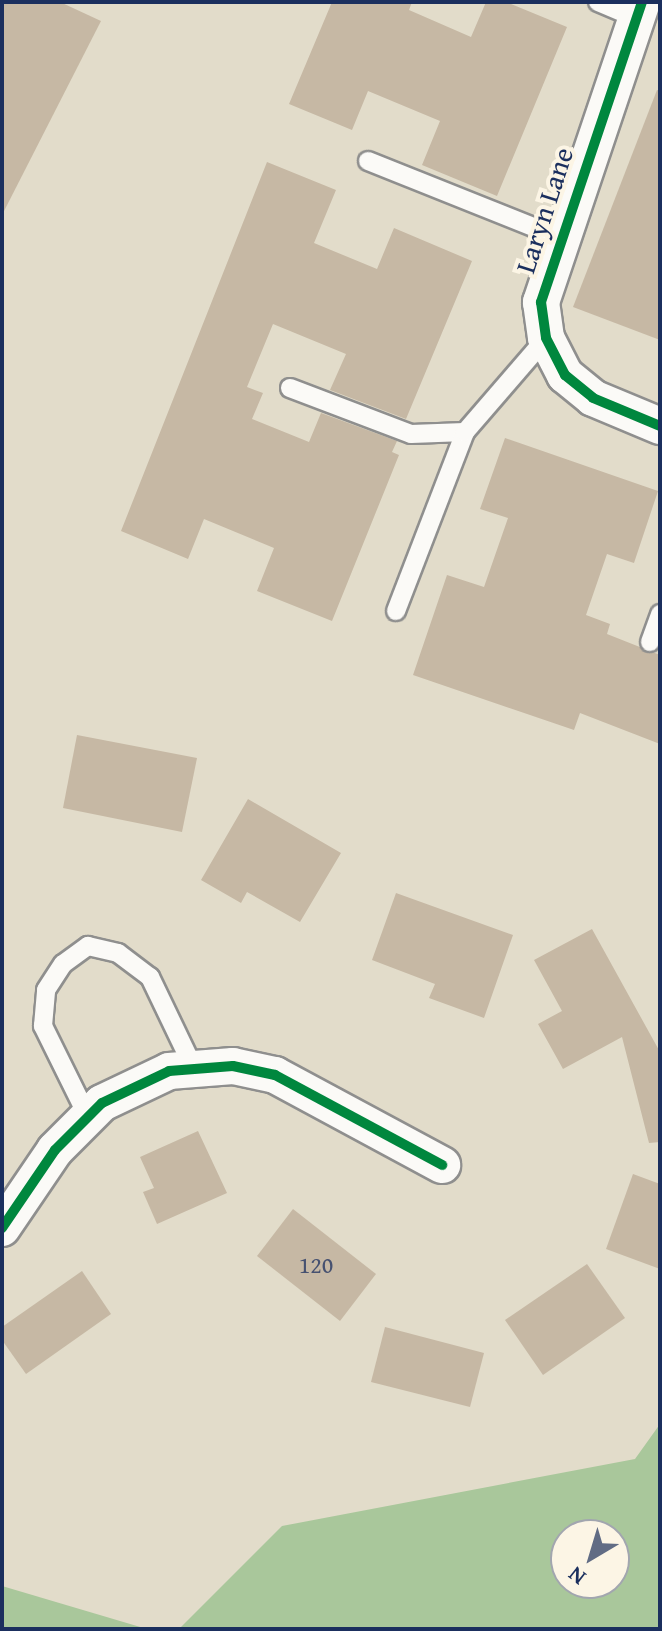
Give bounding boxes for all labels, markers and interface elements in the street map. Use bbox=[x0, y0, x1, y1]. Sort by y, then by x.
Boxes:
street label: Laryn Lane bbox=[508, 143, 580, 277]
house number: 120 bbox=[299, 1251, 333, 1279]
north arrow bbox=[550, 1519, 630, 1599]
text: N bbox=[561, 1559, 592, 1593]

